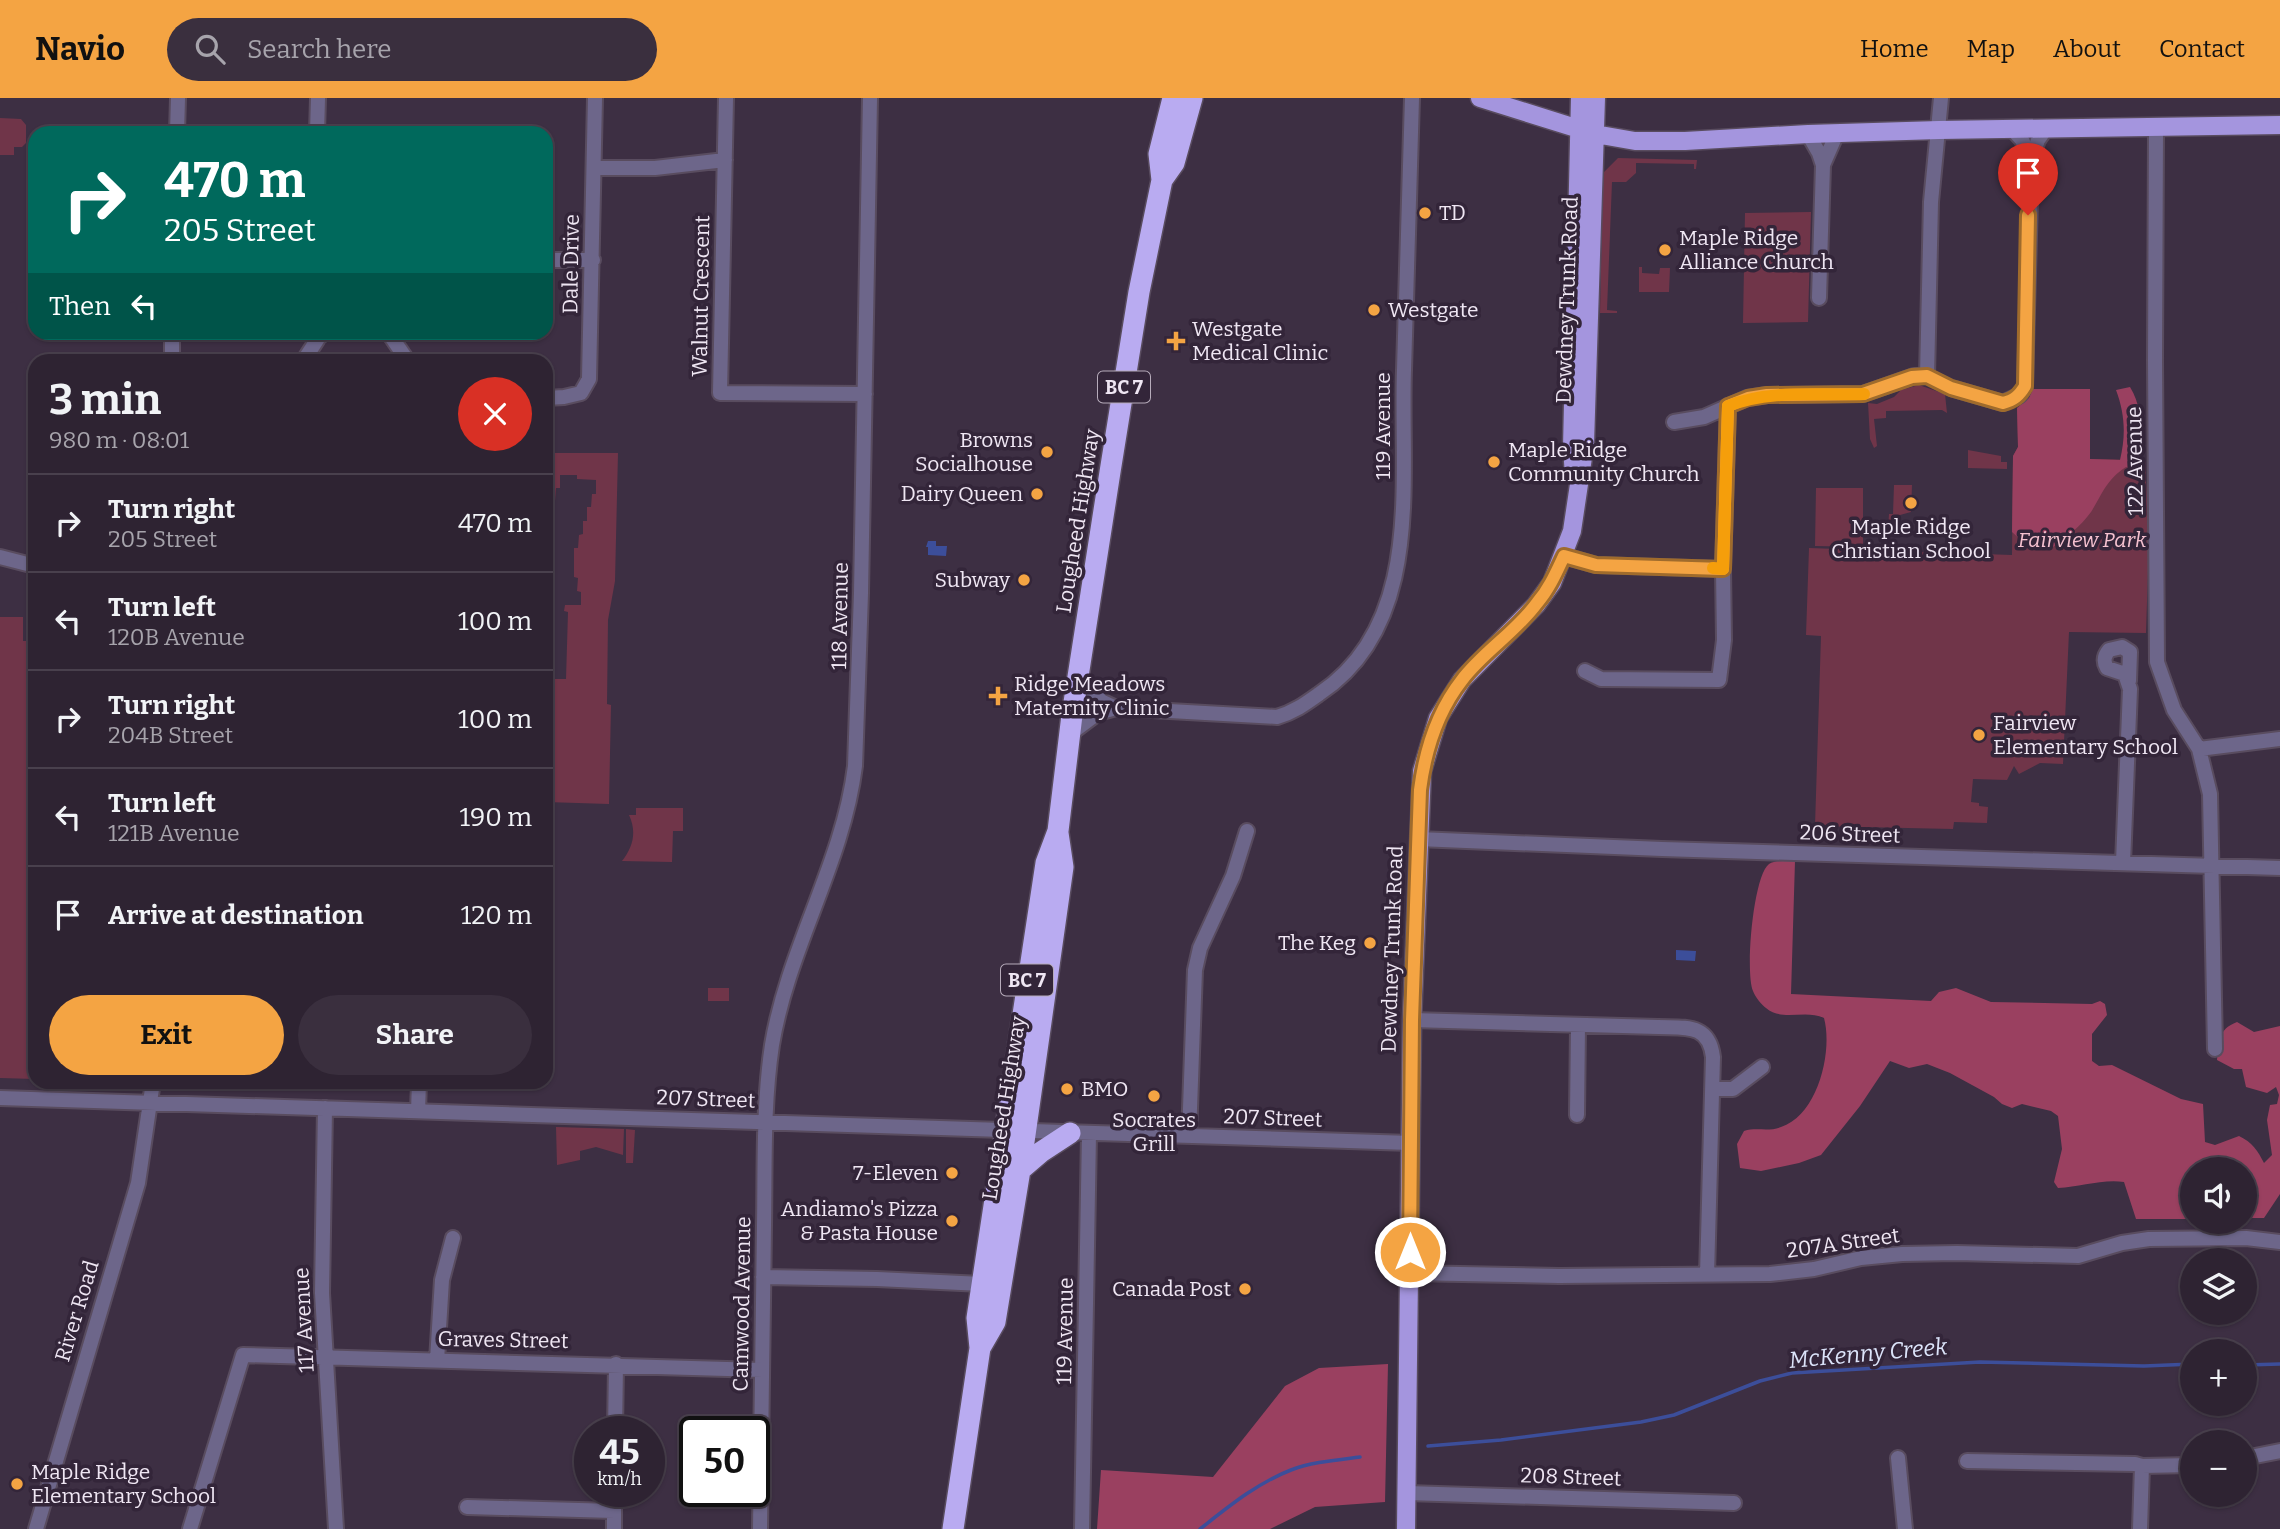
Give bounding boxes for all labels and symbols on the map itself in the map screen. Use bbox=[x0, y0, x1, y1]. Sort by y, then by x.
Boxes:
pin bbox=[1998, 143, 2058, 215]
street label: Dewdney Trunk Road bbox=[1550, 196, 1584, 404]
place label: TD bbox=[1439, 200, 1466, 226]
marker: TD bbox=[1417, 205, 1433, 221]
street label: Dale Drive bbox=[557, 214, 585, 314]
street label: Walnut Crescent bbox=[687, 215, 715, 377]
place label: Maple Ridge Alliance Church bbox=[1679, 225, 1834, 275]
marker: Maple Ridge Alliance Church bbox=[1657, 242, 1673, 258]
place label: Westgate bbox=[1388, 297, 1479, 323]
marker: Westgate bbox=[1366, 302, 1382, 318]
place label: Westgate Medical Clinic bbox=[1192, 316, 1328, 366]
marker: Westgate Medical Clinic bbox=[1166, 331, 1186, 351]
road number: BC 7 bbox=[1098, 372, 1150, 402]
street label: 119 Avenue bbox=[1370, 372, 1396, 480]
street label: 122 Avenue bbox=[2121, 406, 2149, 516]
street label: Lougheed Highway bbox=[1051, 426, 1106, 615]
place label: Browns Socialhouse bbox=[915, 427, 1033, 477]
place label: Maple Ridge Community Church bbox=[1508, 437, 1700, 487]
marker: Browns Socialhouse bbox=[1039, 444, 1055, 460]
marker: Maple Ridge Community Church bbox=[1486, 454, 1502, 470]
place label: Dairy Queen bbox=[901, 481, 1023, 507]
marker: Dairy Queen bbox=[1029, 486, 1045, 502]
marker: Maple Ridge Christian School bbox=[1903, 495, 1919, 511]
place label: Maple Ridge Christian School bbox=[1831, 514, 1991, 564]
park label: Fairview Park bbox=[2018, 527, 2147, 553]
street label: 118 Avenue bbox=[826, 562, 854, 670]
place label: Subway bbox=[935, 567, 1011, 593]
marker: Subway bbox=[1016, 572, 1032, 588]
place label: Ridge Meadows Maternity Clinic bbox=[1014, 671, 1170, 721]
marker: Ridge Meadows Maternity Clinic bbox=[988, 686, 1008, 706]
place label: Fairview Elementary School bbox=[1993, 710, 2178, 760]
marker: Fairview Elementary School bbox=[1971, 727, 1987, 743]
street label: 206 Street bbox=[1799, 819, 1901, 849]
street label: Dewdney Trunk Road bbox=[1375, 845, 1409, 1053]
place label: The Keg bbox=[1278, 930, 1356, 956]
marker: The Keg bbox=[1362, 935, 1378, 951]
road number: BC 7 bbox=[1001, 964, 1053, 996]
street label: Lougheed Highway bbox=[977, 1013, 1032, 1202]
place label: BMO bbox=[1081, 1076, 1128, 1102]
marker: BMO bbox=[1059, 1081, 1075, 1097]
street label: 207 Street bbox=[656, 1084, 756, 1114]
marker: Socrates Grill bbox=[1146, 1088, 1162, 1104]
street label: 207 Street bbox=[1223, 1103, 1323, 1133]
place label: Socrates Grill bbox=[1112, 1107, 1196, 1157]
place label: 7-Eleven bbox=[853, 1160, 938, 1186]
marker: 7-Eleven bbox=[944, 1165, 960, 1181]
place label: Andiamo's Pizza & Pasta House bbox=[781, 1196, 939, 1246]
marker: Andiamo's Pizza & Pasta House bbox=[944, 1213, 960, 1229]
position arrow bbox=[1373, 1215, 1447, 1289]
street label: Camwood Avenue bbox=[727, 1216, 757, 1392]
street label: 207A Street bbox=[1785, 1222, 1902, 1264]
street label: River Road bbox=[49, 1257, 105, 1365]
street label: 117 Avenue bbox=[288, 1267, 320, 1373]
place label: Canada Post bbox=[1112, 1276, 1231, 1302]
street label: 119 Avenue bbox=[1051, 1277, 1079, 1385]
marker: Canada Post bbox=[1237, 1281, 1253, 1297]
street label: Graves Street bbox=[437, 1326, 569, 1354]
water label: McKenny Creek bbox=[1788, 1332, 1949, 1374]
speed limit sign: 50 bbox=[679, 1416, 770, 1507]
place label: Maple Ridge Elementary School bbox=[31, 1459, 216, 1509]
street label: 208 Street bbox=[1520, 1462, 1622, 1492]
marker: Maple Ridge Elementary School bbox=[9, 1476, 25, 1492]

